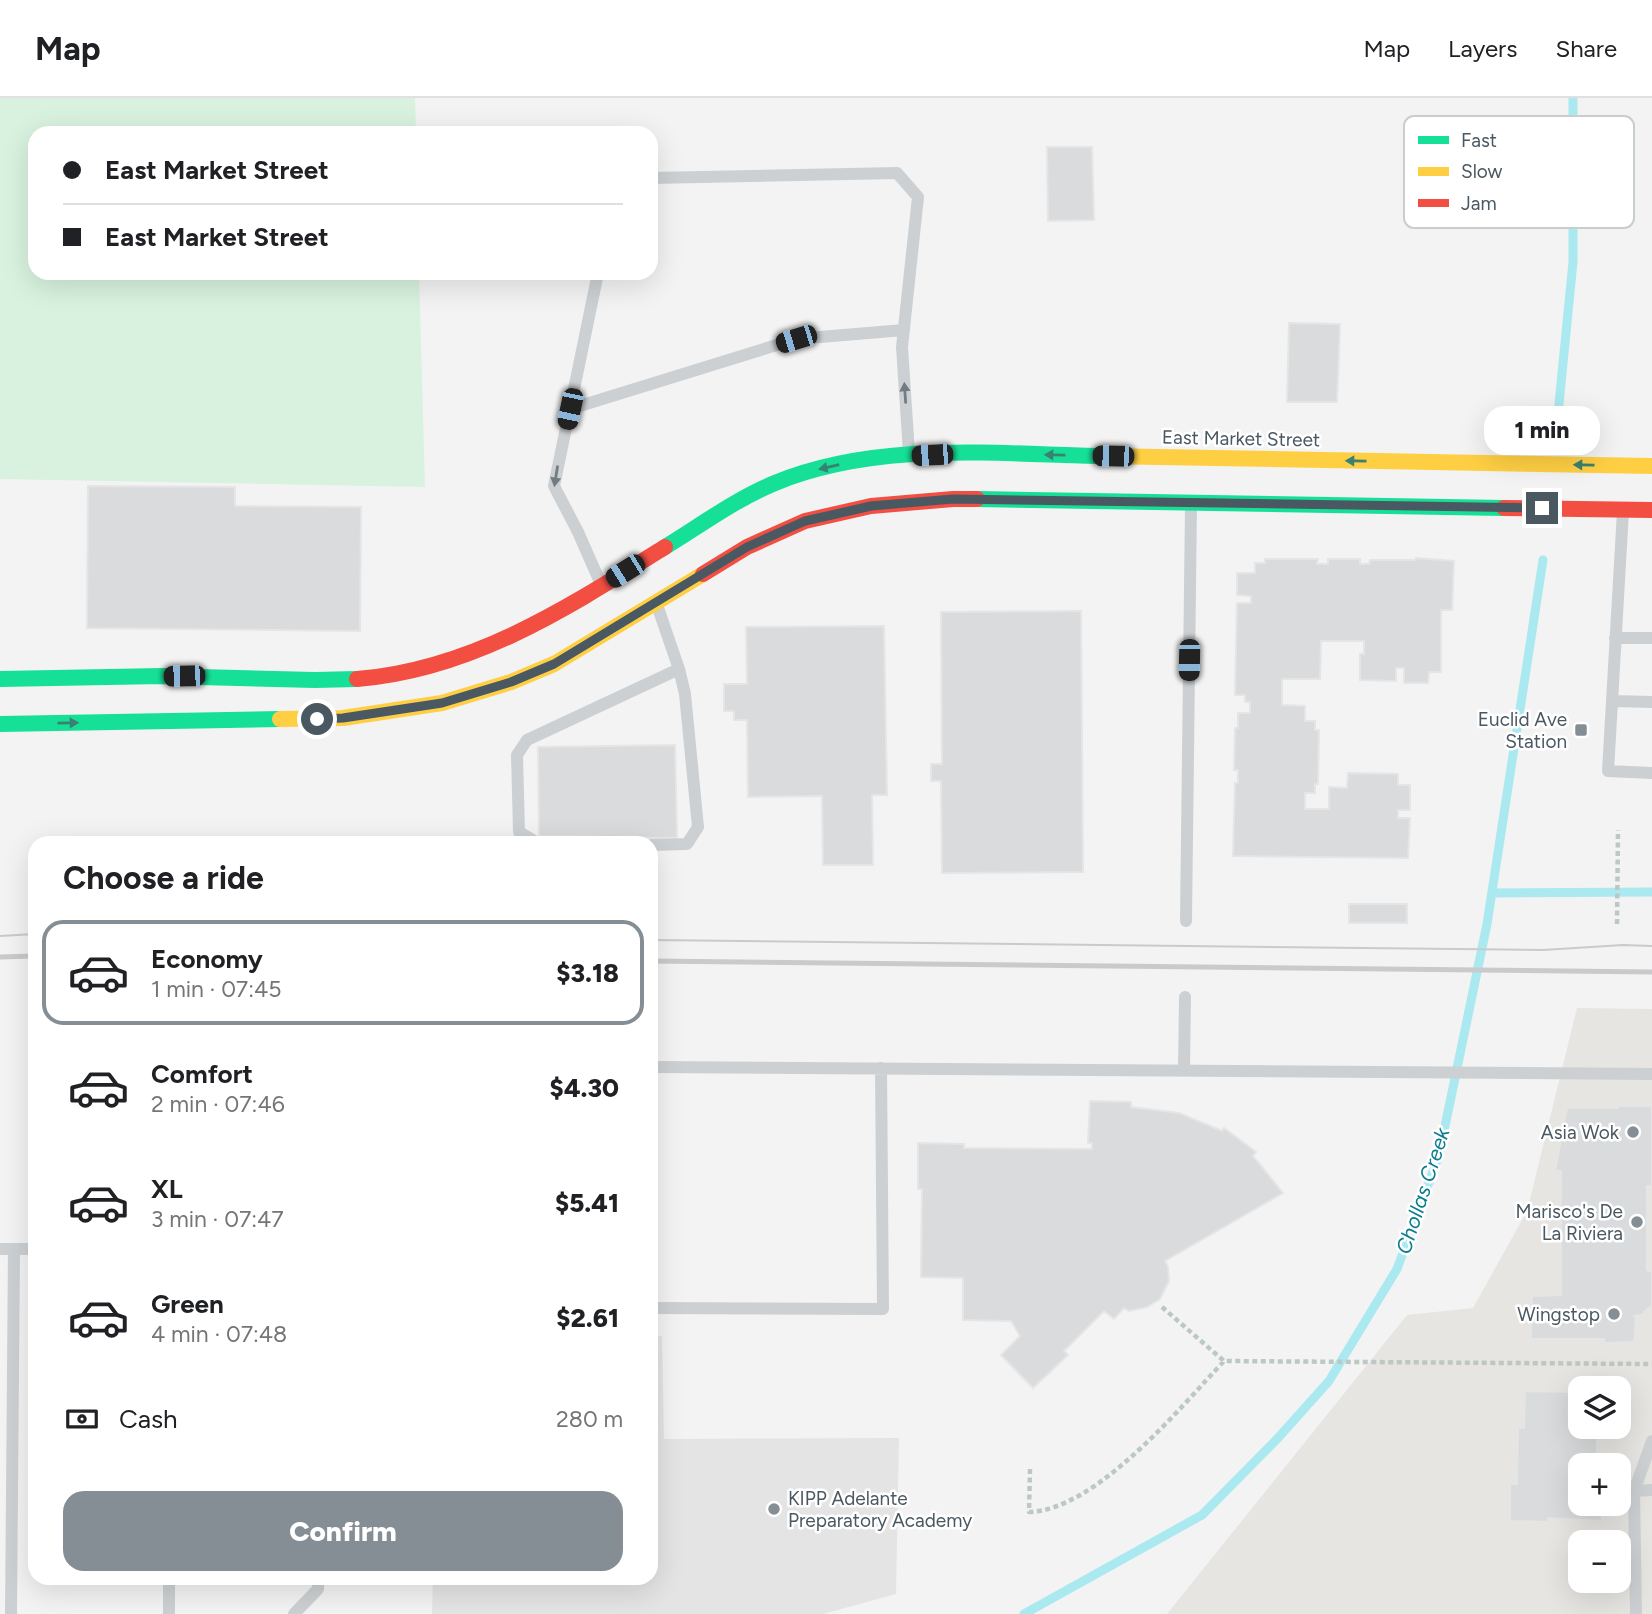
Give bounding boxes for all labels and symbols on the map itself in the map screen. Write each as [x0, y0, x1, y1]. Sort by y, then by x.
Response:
legend [1404, 116, 1634, 228]
text: Fast [1461, 129, 1497, 152]
text: Slow [1461, 160, 1503, 183]
text: Jam [1461, 192, 1497, 215]
car [773, 323, 820, 355]
one-way arrow [900, 382, 911, 404]
car [556, 386, 585, 432]
callout: 1 min [1484, 406, 1600, 456]
street label: East Market Street [1162, 426, 1320, 451]
car [911, 443, 954, 467]
car [1092, 445, 1135, 467]
one-way arrow [1044, 449, 1066, 461]
one-way arrow [1345, 455, 1367, 466]
one-way arrow [1573, 459, 1595, 471]
one-way arrow [818, 462, 840, 473]
one-way arrow [551, 465, 562, 487]
route end [1526, 492, 1558, 524]
car [602, 551, 649, 591]
car [1179, 639, 1200, 681]
car [163, 665, 206, 687]
route start [301, 703, 333, 735]
place label: Euclid Ave Station [1478, 708, 1567, 753]
one-way arrow [57, 717, 79, 729]
marker: Euclid Ave Station [1573, 722, 1589, 738]
place label: Asia Wok [1541, 1121, 1620, 1144]
water label: Chollas Creek [1390, 1124, 1455, 1257]
marker: Asia Wok [1625, 1124, 1641, 1140]
place label: Marisco's De La Riviera [1515, 1200, 1623, 1245]
marker: Marisco's De La Riviera [1629, 1214, 1645, 1230]
place label: Wingstop [1517, 1303, 1600, 1326]
marker: Wingstop [1606, 1306, 1622, 1322]
place label: KIPP Adelante Preparatory Academy [788, 1487, 972, 1532]
marker: KIPP Adelante Preparatory Academy [766, 1501, 782, 1517]

